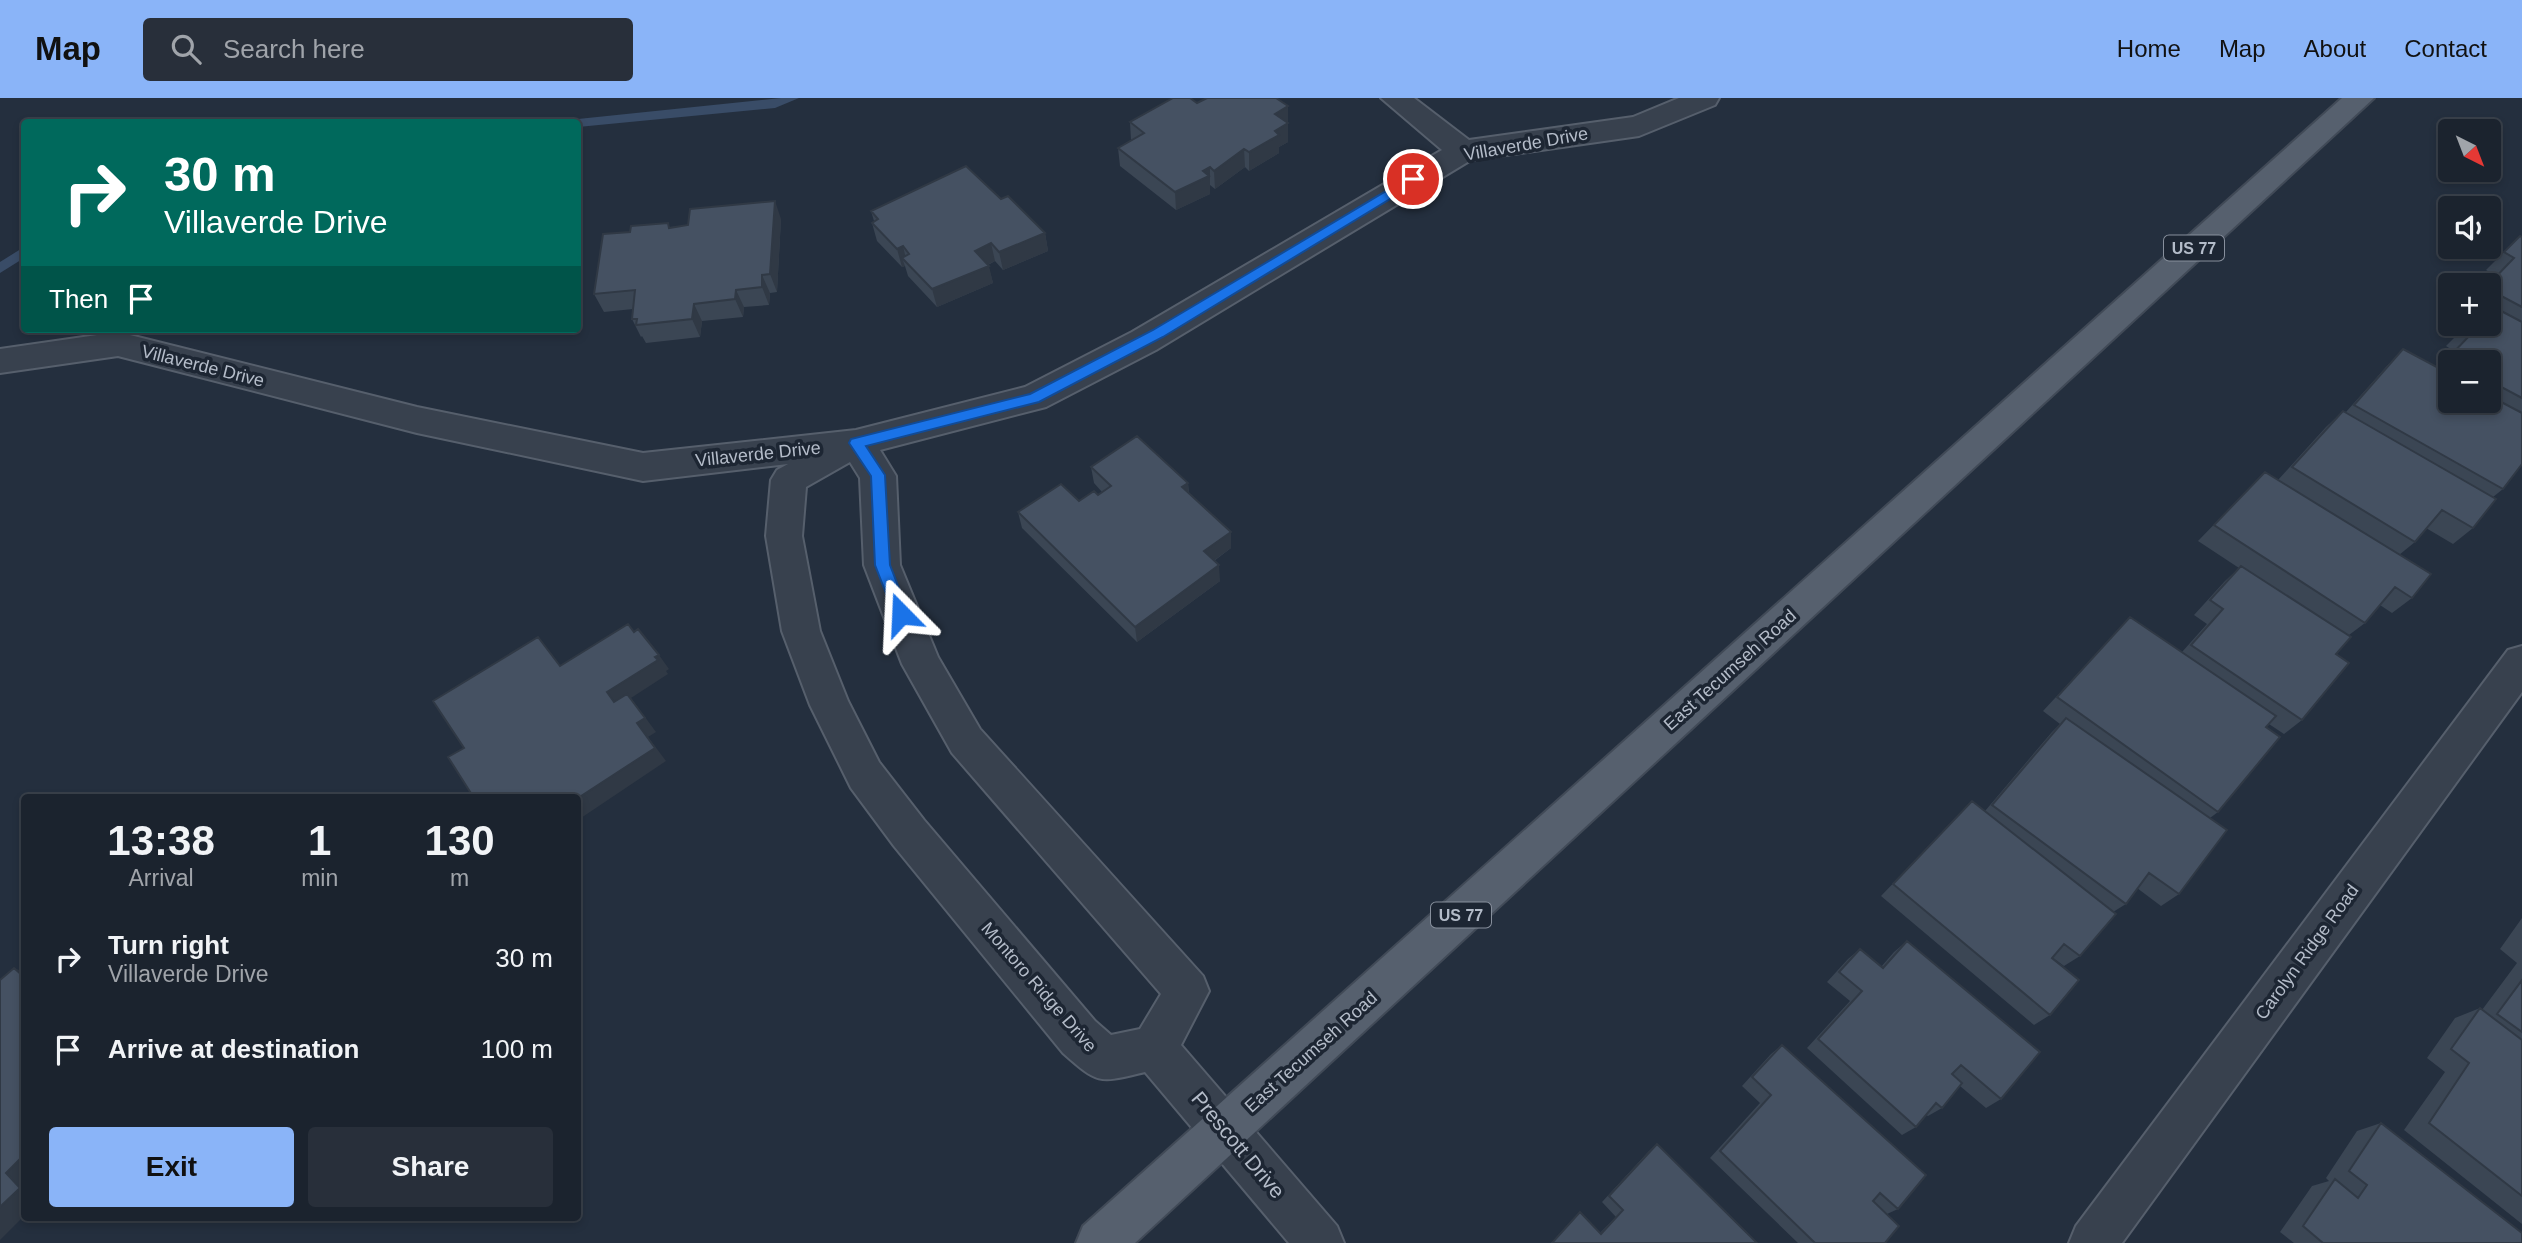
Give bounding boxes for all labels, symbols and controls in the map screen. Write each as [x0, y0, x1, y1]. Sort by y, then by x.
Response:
search box [143, 18, 633, 81]
text: Map [35, 30, 101, 67]
icon: search [167, 30, 205, 68]
text: Search here [223, 34, 365, 64]
text: Home [2117, 35, 2181, 62]
text: Map [2219, 35, 2266, 62]
text: About [2304, 35, 2366, 62]
text: Contact [2404, 35, 2487, 62]
north arrow [2438, 119, 2501, 182]
map controls [2438, 119, 2501, 413]
street label: Villaverde Drive [1462, 123, 1590, 165]
icon: right [49, 147, 140, 238]
text: 30 m [164, 147, 276, 201]
pin [1383, 149, 1443, 209]
icon: arrive [1394, 160, 1432, 198]
button: sound [2438, 196, 2501, 259]
text: Villaverde Drive [164, 204, 388, 240]
road number: US 77 [2164, 236, 2224, 260]
button: + [2438, 273, 2501, 336]
icon: arrive [122, 280, 160, 318]
text: Then [49, 284, 108, 314]
street label: Villaverde Drive [140, 341, 266, 391]
button: − [2438, 350, 2501, 413]
street label: Villaverde Drive [694, 437, 822, 471]
position arrow [864, 577, 938, 651]
street label: East Tecumseh Road [1660, 605, 1800, 735]
text: 13:38 [107, 817, 215, 864]
text: 1 [308, 817, 331, 864]
text: 130 [425, 817, 495, 864]
text: Arrival [128, 865, 194, 891]
text: min [301, 865, 338, 891]
text: m [450, 865, 469, 891]
street label: Carolyn Ridge Road [2251, 881, 2363, 1023]
road number: US 77 [1431, 902, 1491, 928]
street label: Montoro Ridge Drive [977, 918, 1101, 1056]
text: Turn right [108, 930, 229, 960]
icon: right [49, 940, 87, 978]
text: 30 m [495, 943, 553, 973]
text: Villaverde Drive [108, 961, 269, 987]
street label: East Tecumseh Road [1241, 987, 1381, 1117]
icon: arrive [49, 1031, 87, 1069]
text: Arrive at destination [108, 1034, 359, 1064]
text: 100 m [481, 1034, 553, 1064]
street label: Prescott Drive [1187, 1087, 1290, 1203]
button: Exit [49, 1127, 294, 1207]
button: Share [308, 1127, 553, 1207]

